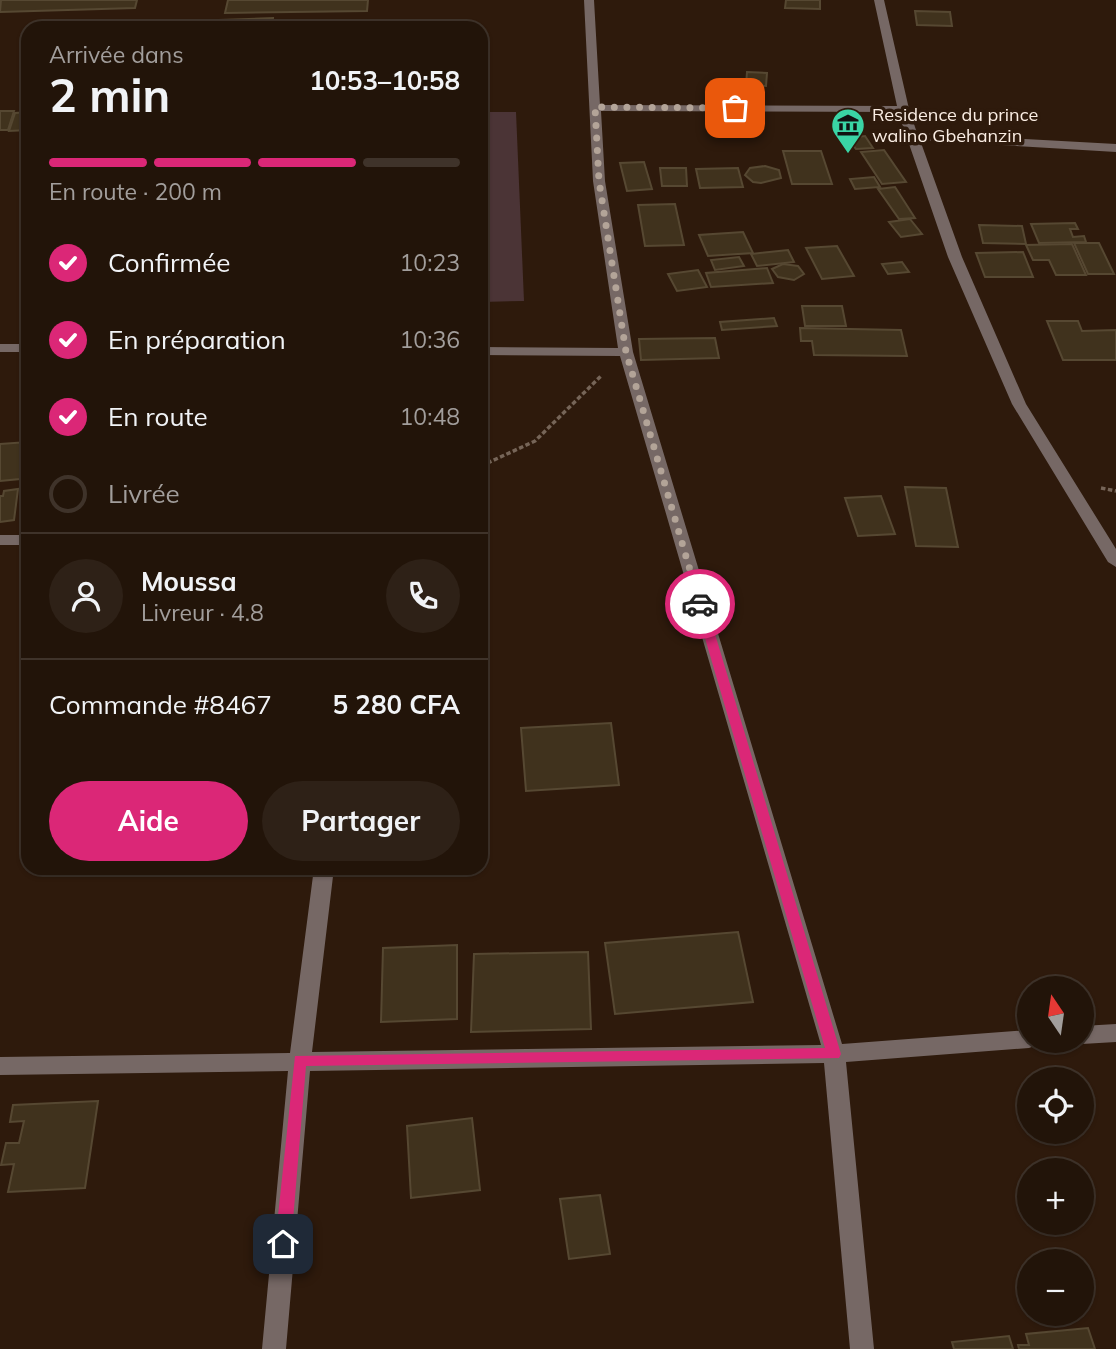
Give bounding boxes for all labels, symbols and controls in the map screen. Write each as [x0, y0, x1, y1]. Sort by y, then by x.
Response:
text: Arrivée dans [49, 40, 184, 69]
text: 10:53–10:58 [309, 64, 460, 97]
text: 2 min [49, 66, 170, 124]
pin [705, 78, 765, 138]
icon: bag [716, 89, 754, 127]
place label: Residence du prince walino Gbehanzin [872, 103, 1038, 147]
museum icon: Residence du prince walino Gbehanzin [829, 106, 867, 155]
text: En route · 200 m [49, 177, 222, 206]
icon: check [49, 244, 87, 282]
text: Confirmée [108, 246, 230, 279]
text: 10:23 [400, 248, 460, 277]
icon: check [49, 321, 87, 359]
text: En préparation [108, 323, 286, 356]
text: 10:36 [400, 325, 460, 354]
icon: check [49, 398, 87, 436]
text: En route [108, 400, 208, 433]
text: 10:48 [400, 402, 460, 431]
text: Livrée [108, 477, 180, 510]
button: person [49, 559, 123, 633]
button: phone [386, 559, 460, 633]
text: Moussa [141, 565, 237, 598]
courier [665, 569, 735, 639]
icon: car [681, 585, 719, 623]
text: Livreur · 4.8 [141, 598, 264, 627]
text: Commande #8467 [49, 688, 272, 721]
text: 5 280 CFA [333, 688, 460, 721]
button: Aide [49, 781, 248, 861]
button: Partager [262, 781, 460, 861]
north arrow [1017, 976, 1094, 1054]
map controls [1017, 976, 1094, 1326]
button: locate [1017, 1067, 1094, 1144]
button: + [1017, 1158, 1094, 1235]
pin [253, 1214, 313, 1274]
icon: home [264, 1225, 302, 1263]
button: − [1017, 1249, 1094, 1326]

